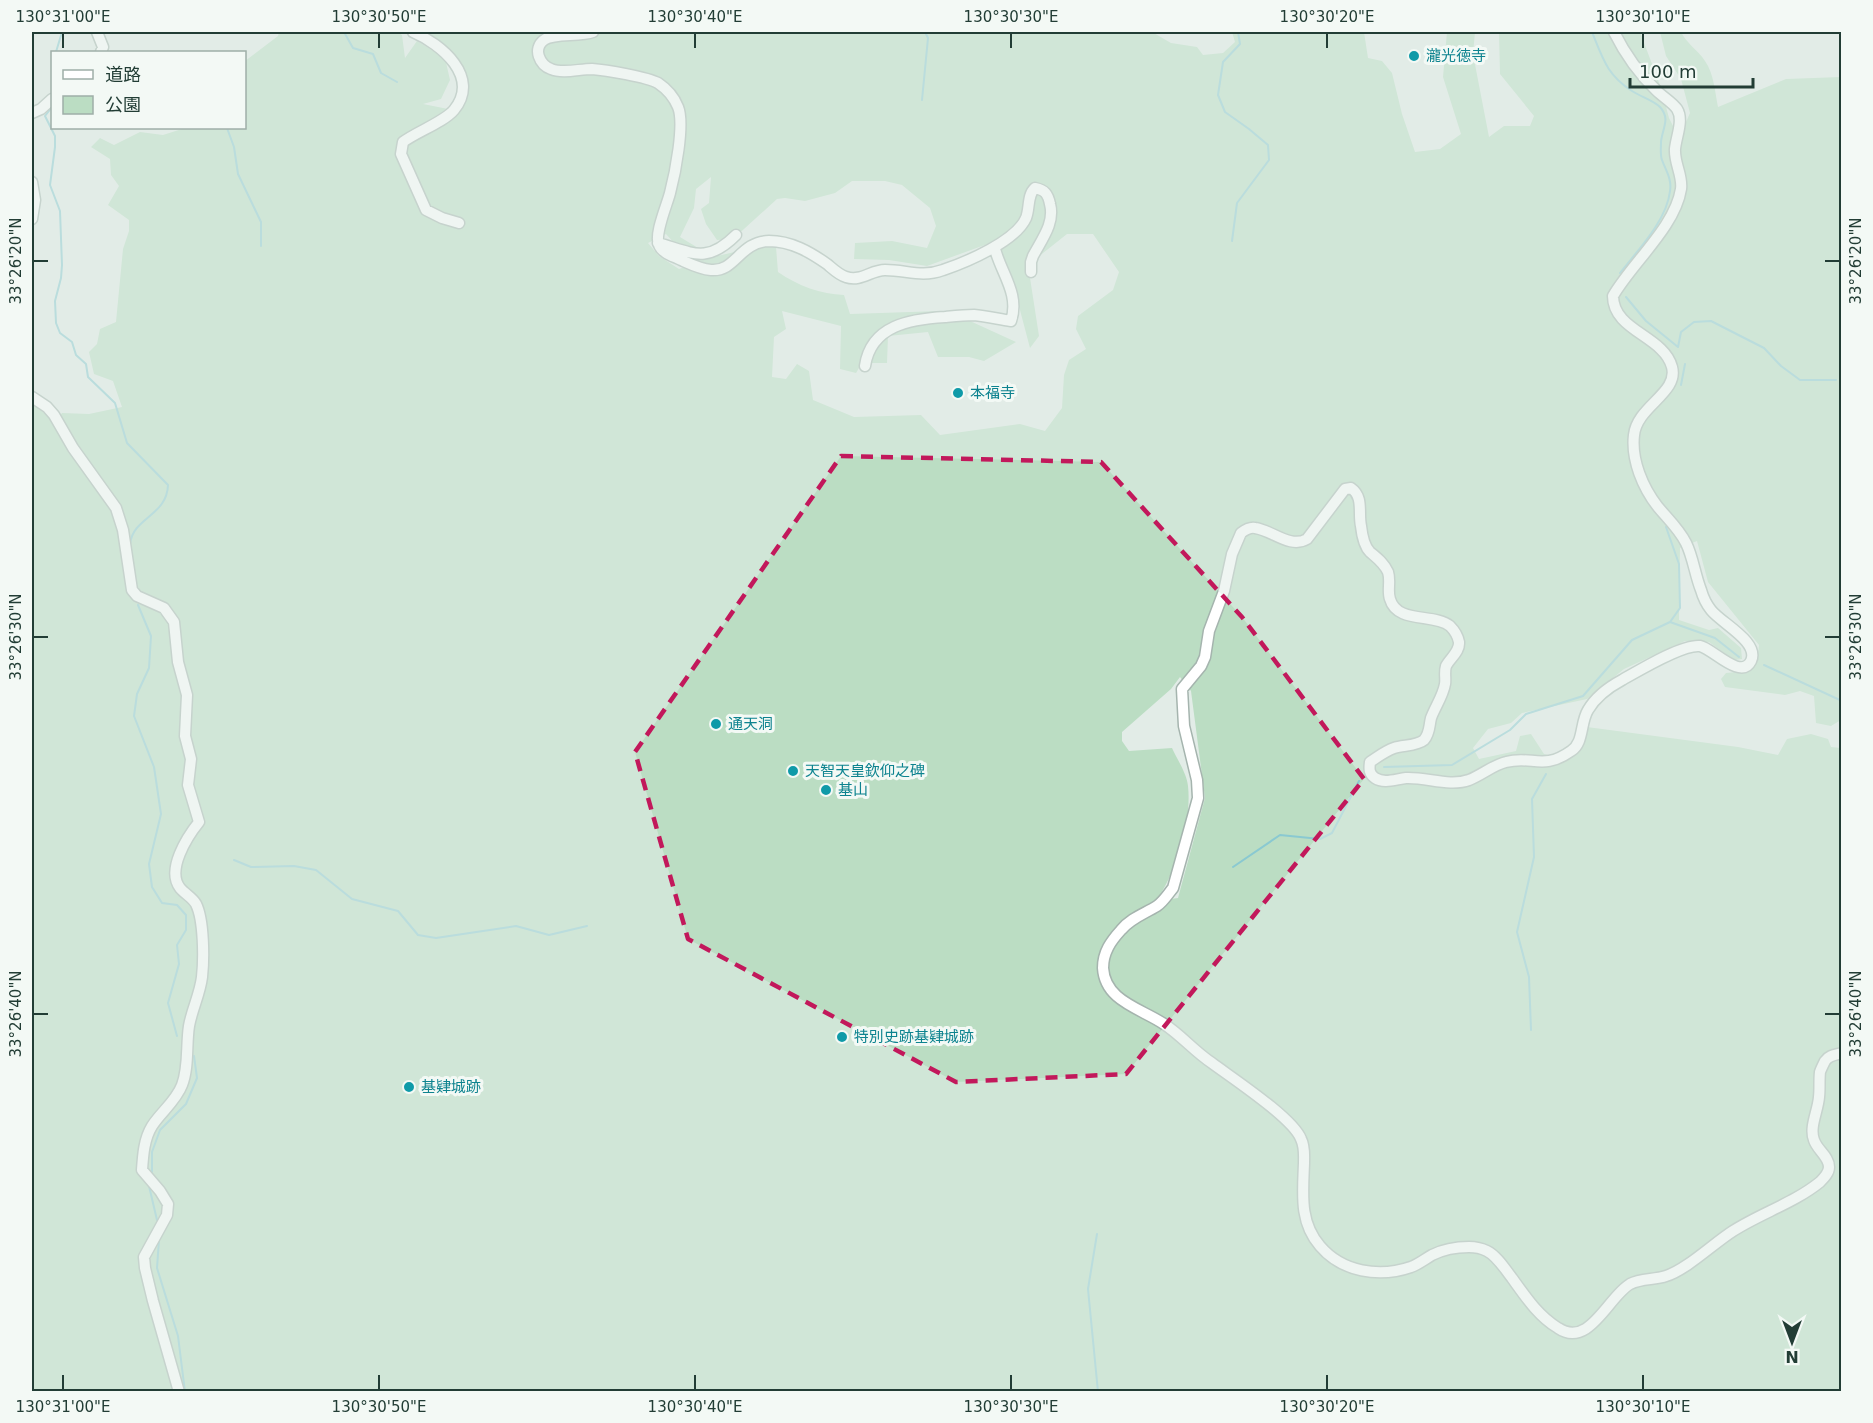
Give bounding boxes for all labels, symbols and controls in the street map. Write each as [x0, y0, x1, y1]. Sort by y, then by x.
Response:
text: 130°31'00"E [16, 8, 110, 26]
text: 130°30'50"E [332, 8, 426, 26]
text: 130°30'40"E [648, 8, 742, 26]
text: 130°30'30"E [964, 8, 1058, 26]
text: 130°30'20"E [1280, 8, 1374, 26]
text: 130°30'10"E [1596, 8, 1690, 26]
place label: 瀧光徳寺 [1426, 47, 1486, 65]
marker: 瀧光徳寺 [1407, 49, 1421, 63]
legend [51, 51, 246, 129]
scale bar [1630, 51, 1753, 89]
text: 100 m [1639, 61, 1697, 82]
text: 道路 [105, 64, 141, 85]
text: 公園 [105, 94, 141, 115]
text: 33°26'20"N [7, 217, 25, 305]
text: 33°26'20"N [1847, 217, 1865, 305]
place label: 本福寺 [970, 384, 1015, 402]
marker: 本福寺 [951, 386, 965, 400]
text: 33°26'30"N [7, 593, 25, 681]
text: 33°26'30"N [1847, 593, 1865, 681]
place label: 通天洞 [728, 715, 773, 733]
marker: 通天洞 [709, 717, 723, 731]
place label: 天智天皇欽仰之碑 [805, 762, 925, 780]
marker: 天智天皇欽仰之碑 [786, 764, 800, 778]
place label: 基山 [838, 781, 868, 799]
marker: 基山 [819, 783, 833, 797]
text: 33°26'40"N [7, 970, 25, 1058]
text: 33°26'40"N [1847, 970, 1865, 1058]
place label: 特別史跡基肄城跡 [854, 1028, 974, 1046]
marker: 特別史跡基肄城跡 [835, 1030, 849, 1044]
place label: 基肄城跡 [421, 1078, 481, 1096]
marker: 基肄城跡 [402, 1080, 416, 1094]
north arrow [1762, 1312, 1822, 1372]
text: N [1785, 1347, 1799, 1366]
text: 130°31'00"E [16, 1398, 110, 1416]
text: 130°30'50"E [332, 1398, 426, 1416]
text: 130°30'40"E [648, 1398, 742, 1416]
text: 130°30'30"E [964, 1398, 1058, 1416]
text: 130°30'20"E [1280, 1398, 1374, 1416]
text: 130°30'10"E [1596, 1398, 1690, 1416]

